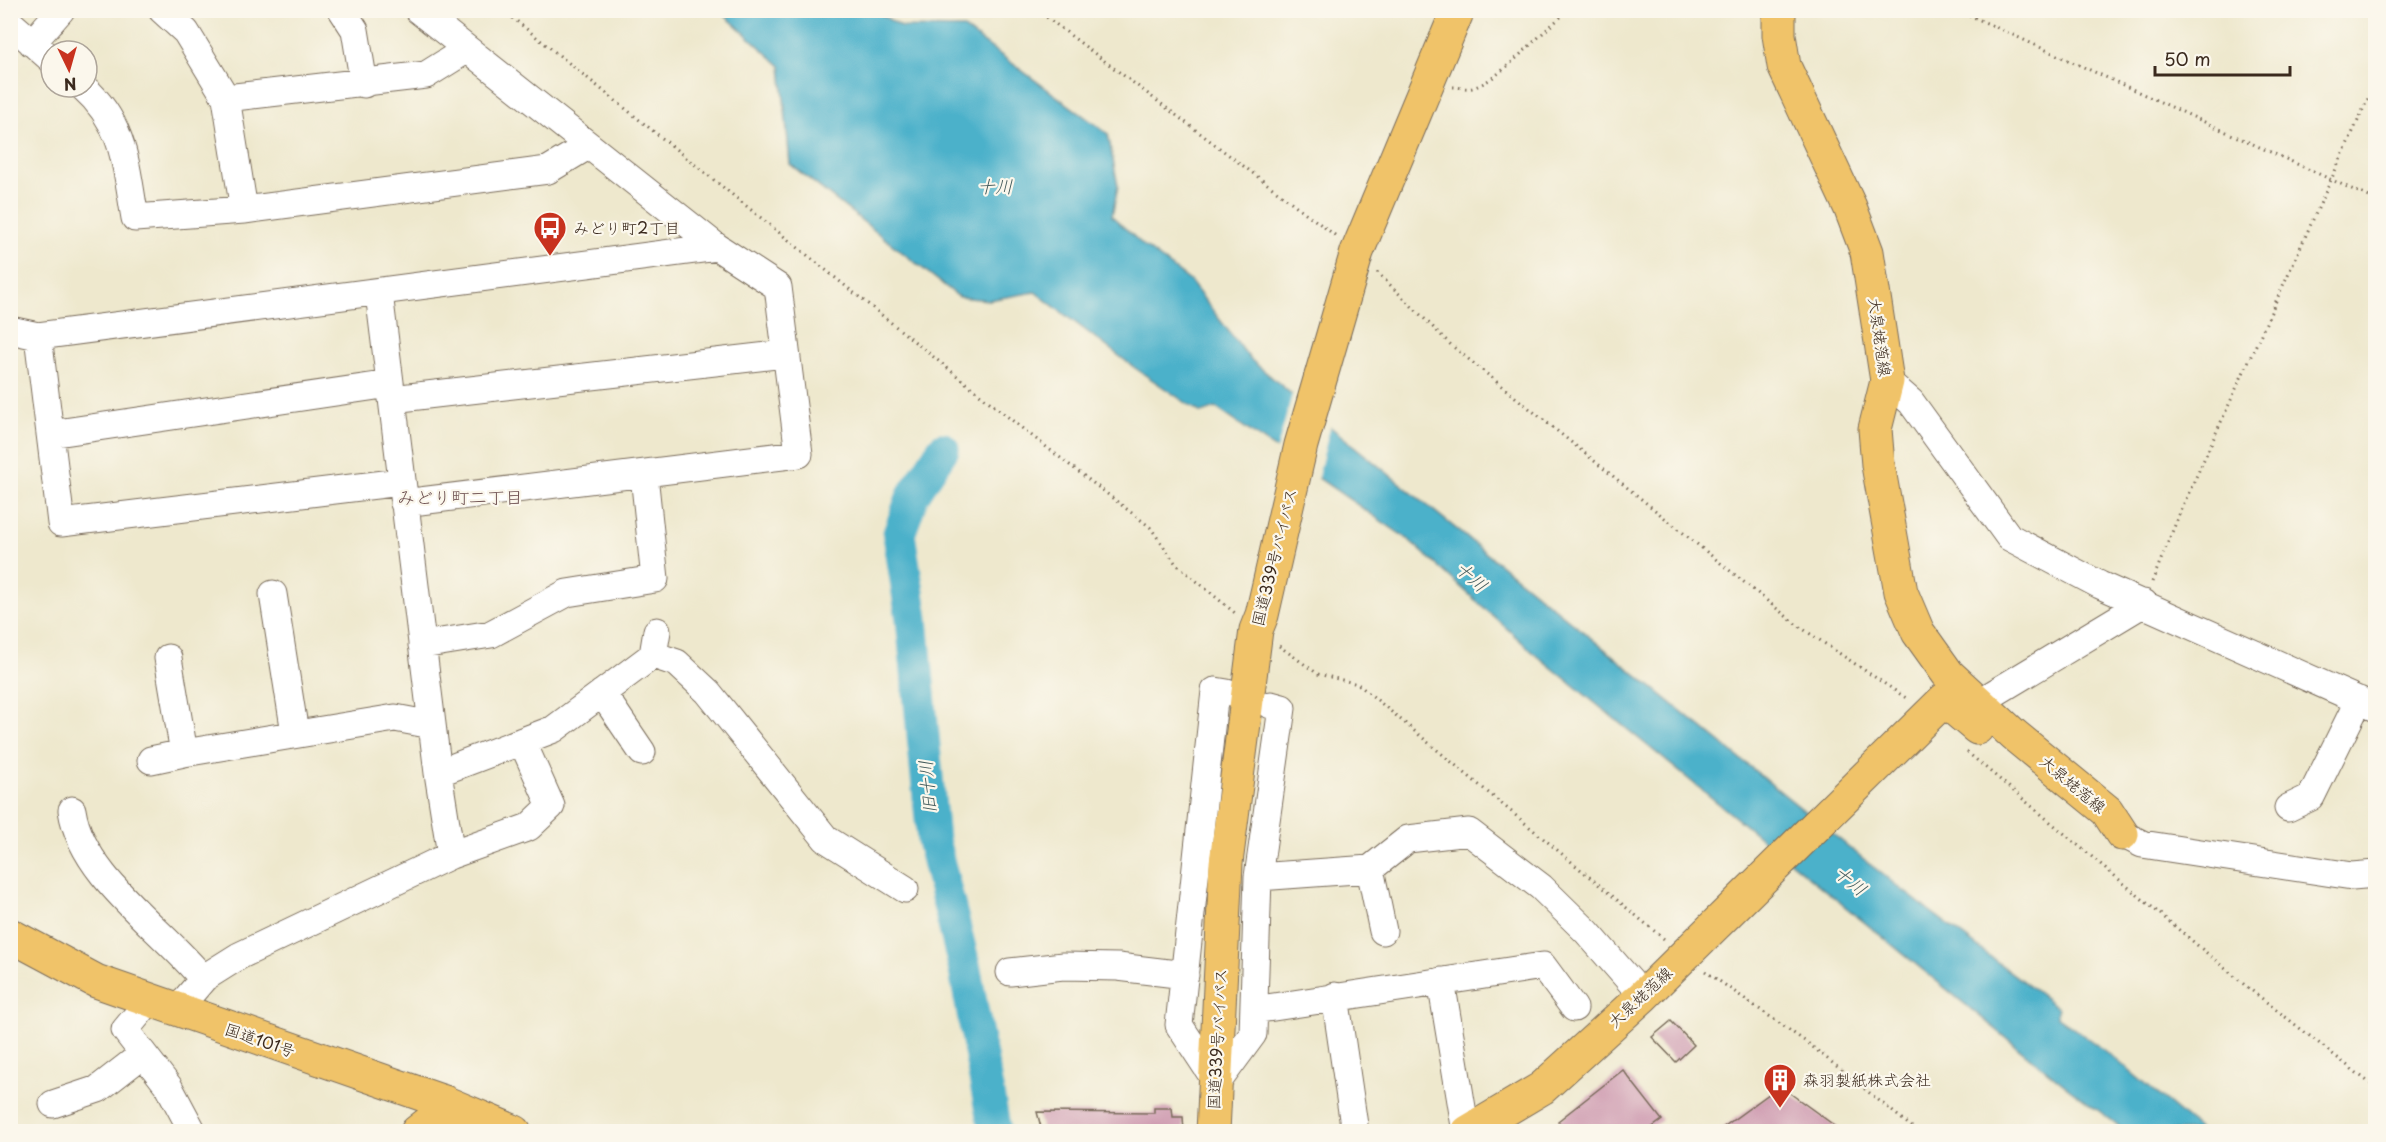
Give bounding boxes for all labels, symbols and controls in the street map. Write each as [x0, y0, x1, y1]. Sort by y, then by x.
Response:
north arrow [39, 39, 99, 99]
scale bar [2155, 39, 2290, 77]
text: 50 m [2164, 45, 2211, 72]
text: N [63, 72, 78, 97]
water label: 十川 [977, 172, 1013, 199]
bus stop icon: みどり町2丁目 [532, 210, 568, 257]
place label: みどり町2丁目 [573, 215, 680, 239]
street label: 大泉姥萢線 [1864, 296, 1898, 378]
district label: みどり町二丁目 [397, 483, 523, 510]
street label: 国道339号バイパス [1244, 485, 1302, 628]
water label: 十川 [1450, 554, 1494, 598]
street label: 大泉姥萢線 [2035, 748, 2112, 818]
water label: 旧十川 [911, 759, 942, 815]
water label: 十川 [1828, 858, 1873, 902]
street label: 大泉姥萢線 [1602, 960, 1677, 1032]
street label: 国道339号バイパス [1200, 968, 1232, 1110]
street label: 国道101号 [222, 1016, 299, 1062]
building icon: 森羽製紙株式会社 [1762, 1062, 1798, 1109]
place label: 森羽製紙株式会社 [1803, 1067, 1931, 1091]

